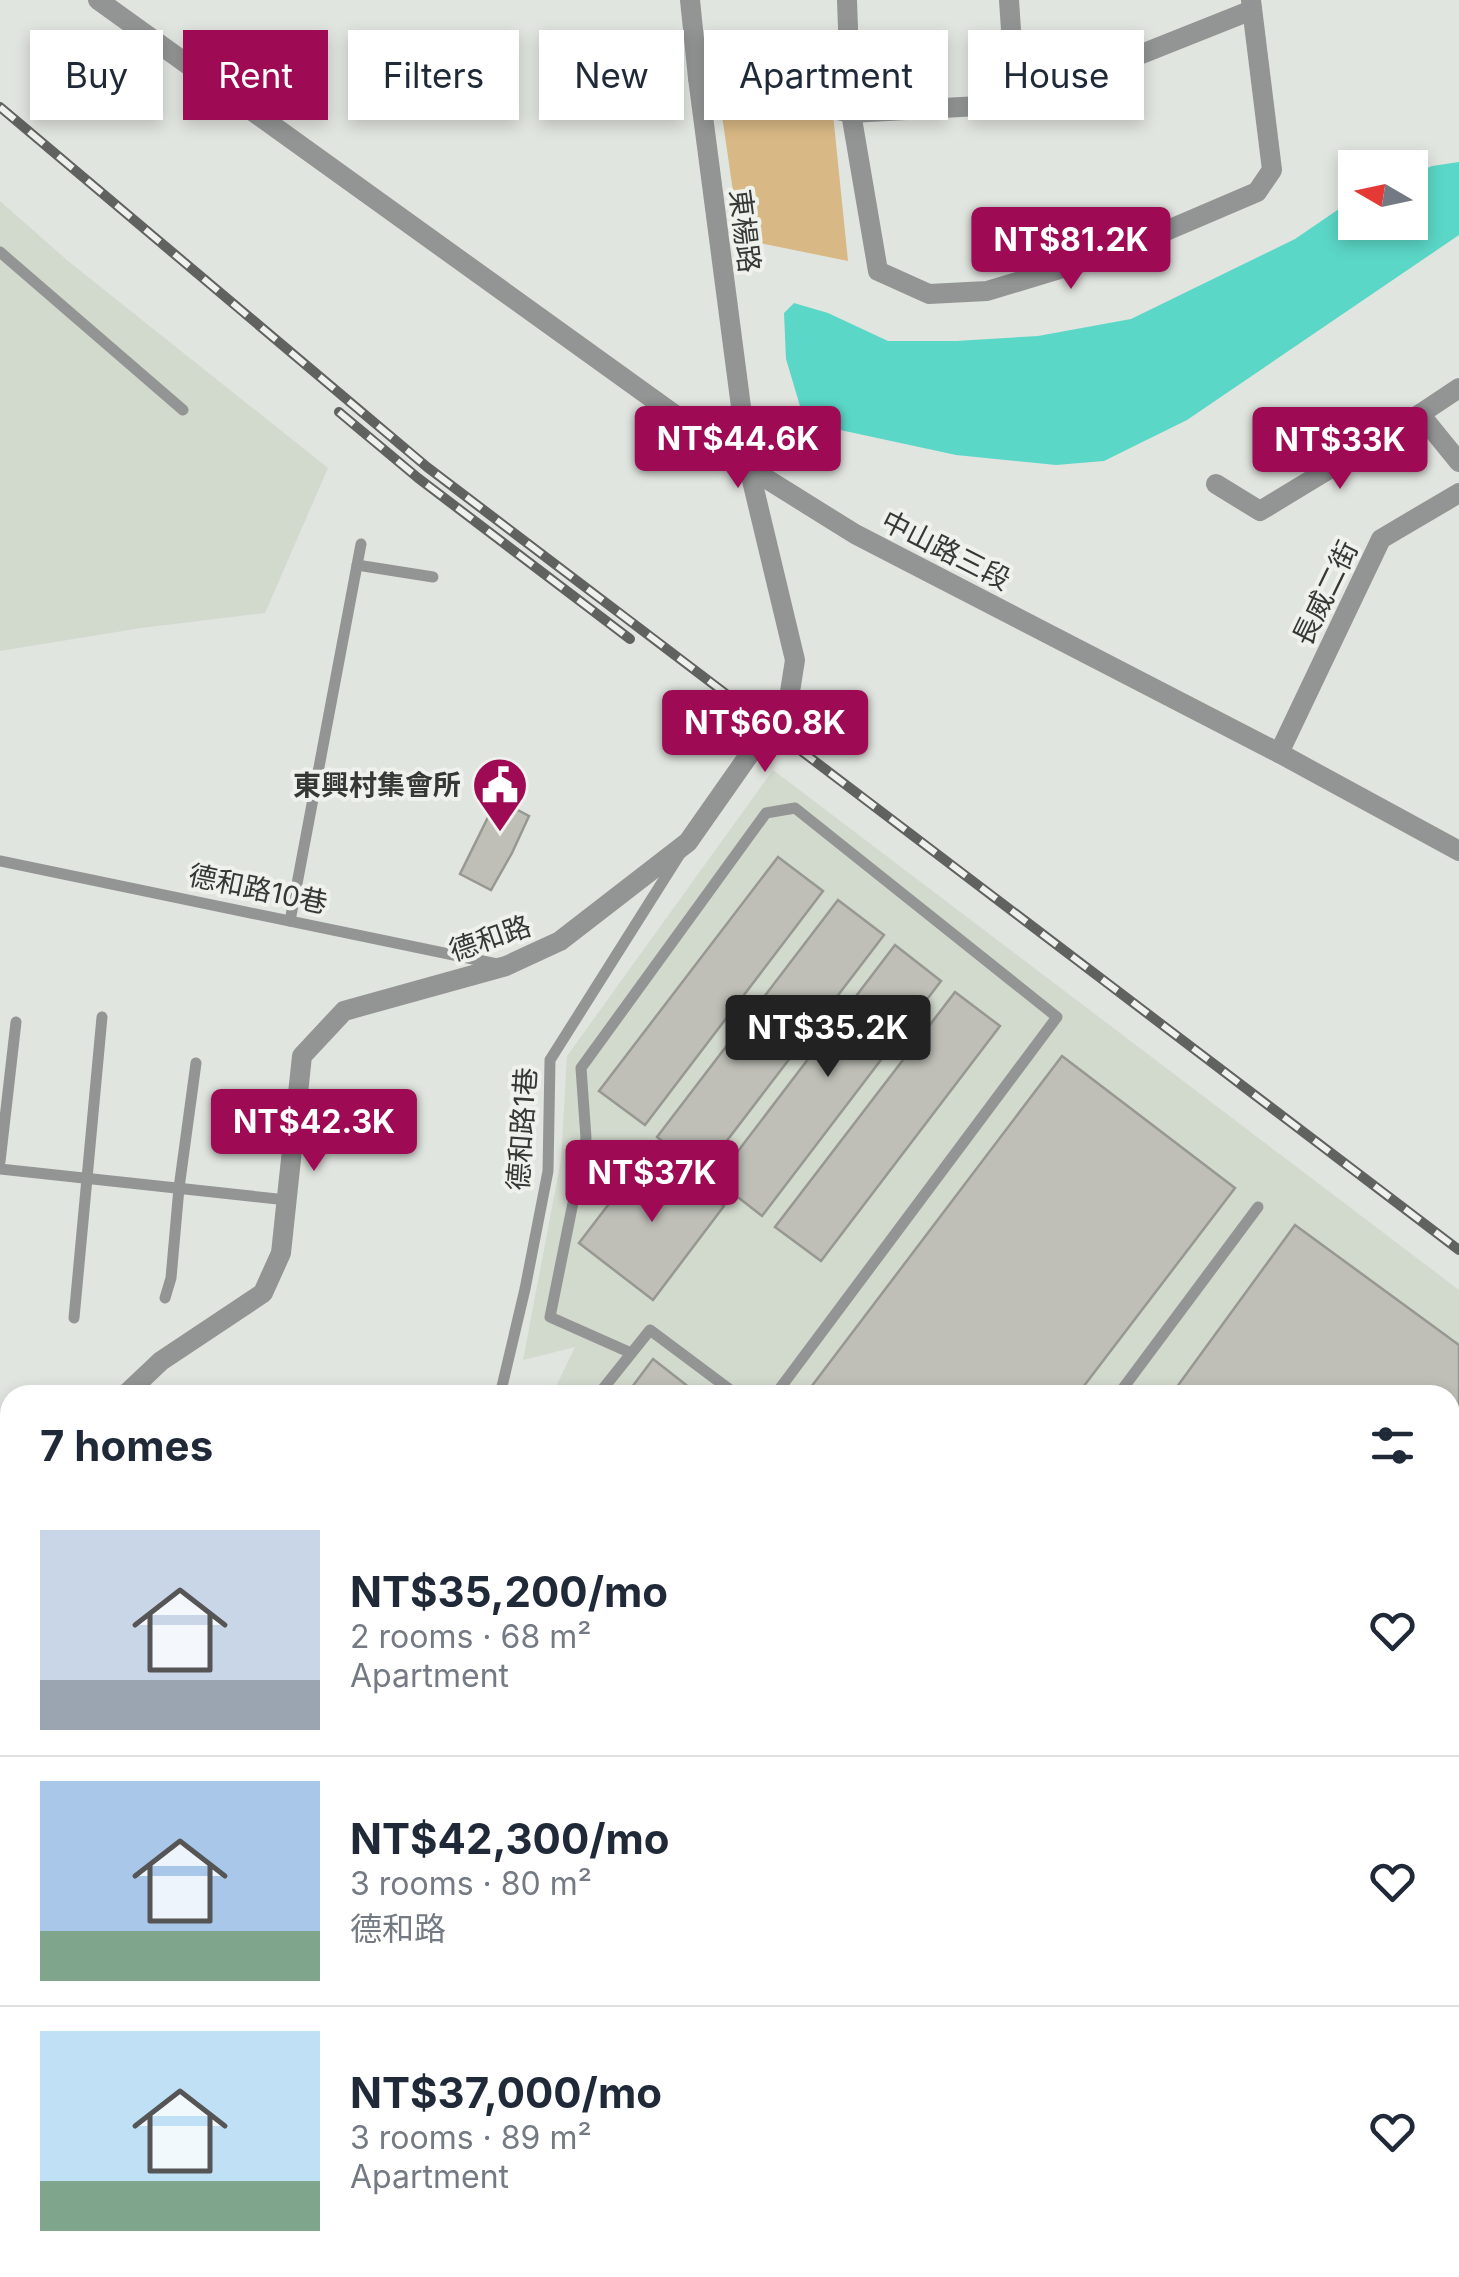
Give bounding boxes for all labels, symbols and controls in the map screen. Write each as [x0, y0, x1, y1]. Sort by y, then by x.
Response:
chip: Buy [30, 30, 163, 120]
chip: Rent [183, 30, 328, 120]
chip: Filters [348, 30, 519, 120]
chip: New [539, 30, 684, 120]
chip: Apartment [704, 30, 948, 120]
chip: House [968, 30, 1144, 120]
north arrow [1338, 150, 1428, 240]
map controls [1338, 150, 1428, 240]
street label: 東楊路 [723, 187, 767, 275]
pin: NT$81.2K [968, 207, 1174, 292]
text: NT$81.2K [993, 220, 1149, 259]
pin: NT$44.6K [635, 406, 841, 491]
pin: NT$33K [1259, 407, 1421, 492]
text: NT$44.6K [657, 419, 819, 458]
text: NT$33K [1274, 420, 1406, 459]
street label: 中山路三段 [876, 503, 1016, 597]
street label: 長威二街 [1285, 535, 1365, 651]
pin: NT$60.8K [662, 690, 868, 775]
text: NT$60.8K [684, 703, 846, 742]
public building icon: 東興村集會所 [470, 755, 530, 834]
place label: 東興村集會所 [293, 768, 461, 802]
street label: 德和路10巷 [185, 858, 331, 920]
street label: 德和路 [445, 908, 535, 968]
pin: NT$35.2K [725, 995, 931, 1080]
text: NT$35.2K [748, 1008, 908, 1047]
street label: 德和路1巷 [501, 1066, 543, 1192]
pin: NT$42.3K [211, 1089, 417, 1174]
text: NT$42.3K [233, 1102, 395, 1141]
pin: NT$37K [571, 1140, 733, 1225]
text: NT$37K [588, 1153, 716, 1192]
icon: filters [1365, 1418, 1420, 1473]
text: 7 homes [40, 1420, 213, 1471]
text: NT$35,200/mo [350, 1566, 668, 1617]
icon: home [120, 1570, 240, 1690]
icon: heart [1365, 1603, 1420, 1658]
text: 2 rooms · 68 m² [350, 1617, 591, 1656]
text: Apartment [350, 1656, 509, 1695]
text: NT$42,300/mo [350, 1813, 670, 1864]
icon: home [120, 1821, 240, 1941]
icon: heart [1365, 1854, 1420, 1909]
text: 3 rooms · 80 m² [350, 1864, 592, 1903]
text: 德和路 [350, 1909, 446, 1948]
text: NT$37,000/mo [350, 2067, 662, 2118]
icon: home [120, 2071, 240, 2191]
icon: heart [1365, 2104, 1420, 2159]
text: 3 rooms · 89 m² [350, 2118, 592, 2157]
text: Apartment [350, 2157, 509, 2196]

